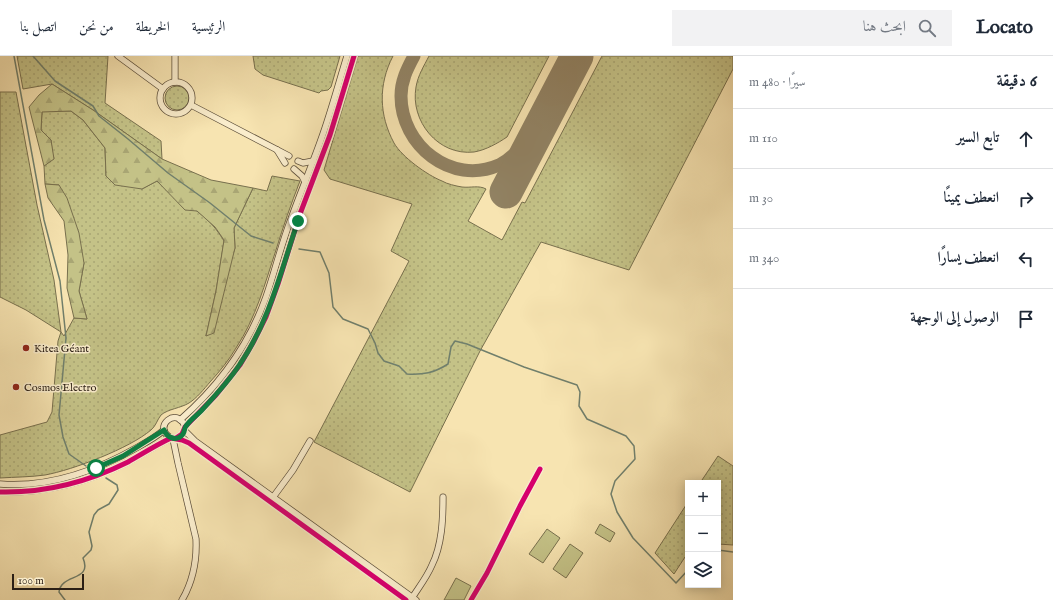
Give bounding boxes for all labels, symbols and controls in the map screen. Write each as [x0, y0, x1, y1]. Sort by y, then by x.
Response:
search box [672, 10, 952, 46]
text: Locato [976, 16, 1033, 40]
text: ابحث هنا [863, 17, 906, 36]
icon: search [916, 17, 938, 39]
text: اتصل بنا [20, 18, 57, 36]
text: من نحن [79, 18, 114, 36]
text: الخريطة [136, 18, 170, 36]
text: الرئيسية [192, 18, 225, 36]
text: 6 دقيقة [996, 71, 1037, 92]
text: سيرًا · 480 m [749, 74, 806, 91]
text: تابع السير [957, 128, 999, 147]
icon: ahead [1015, 128, 1037, 150]
text: 110 m [749, 130, 778, 147]
text: انعطف يمينًا [943, 188, 999, 207]
icon: right [1015, 188, 1037, 210]
text: 30 m [749, 190, 773, 207]
route end [289, 212, 307, 230]
text: انعطف يسارًا [937, 248, 999, 267]
icon: left [1015, 248, 1037, 270]
text: 340 m [749, 250, 780, 267]
text: الوصول إلى الوجهة [910, 308, 999, 327]
icon: arrive [1015, 308, 1037, 330]
place label: Kitea Géant [34, 342, 89, 356]
marker: Kitea Géant [21, 343, 31, 353]
place label: Cosmos Electro [24, 381, 96, 395]
marker: Cosmos Electro [11, 382, 21, 392]
route start [87, 459, 105, 477]
map controls [685, 480, 721, 588]
button: + [685, 480, 721, 516]
button: − [685, 516, 721, 552]
button: layers [685, 552, 721, 588]
scale bar [12, 572, 84, 591]
text: 100 m [18, 574, 44, 588]

